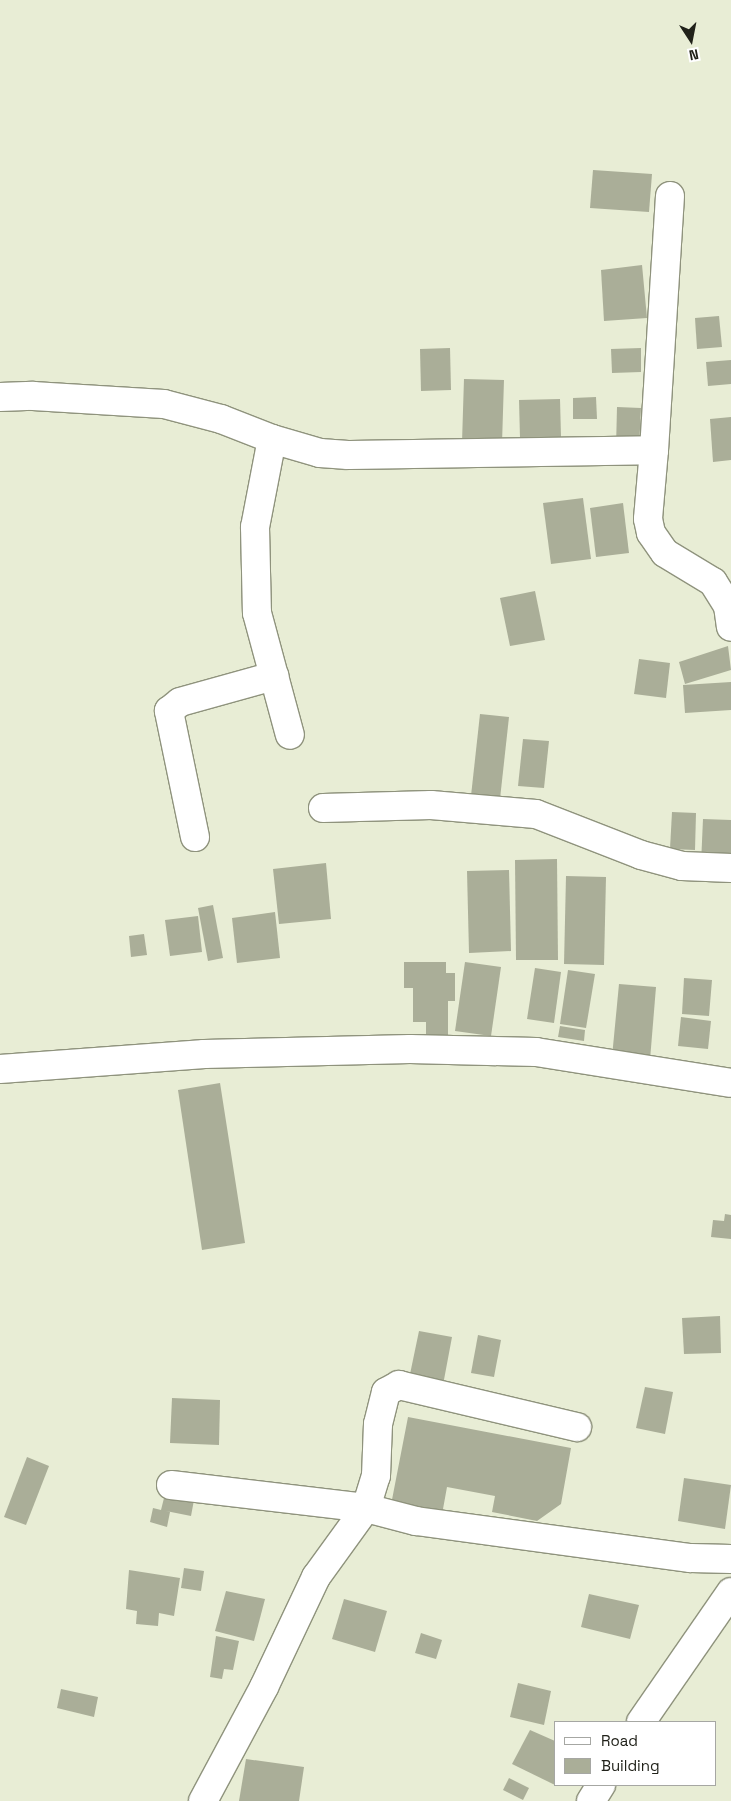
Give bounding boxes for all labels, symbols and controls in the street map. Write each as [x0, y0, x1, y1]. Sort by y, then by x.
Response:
north arrow [666, 15, 716, 65]
text: N [688, 45, 700, 64]
legend [554, 1721, 716, 1786]
text: Road [601, 1731, 638, 1750]
text: Building [601, 1756, 660, 1775]

